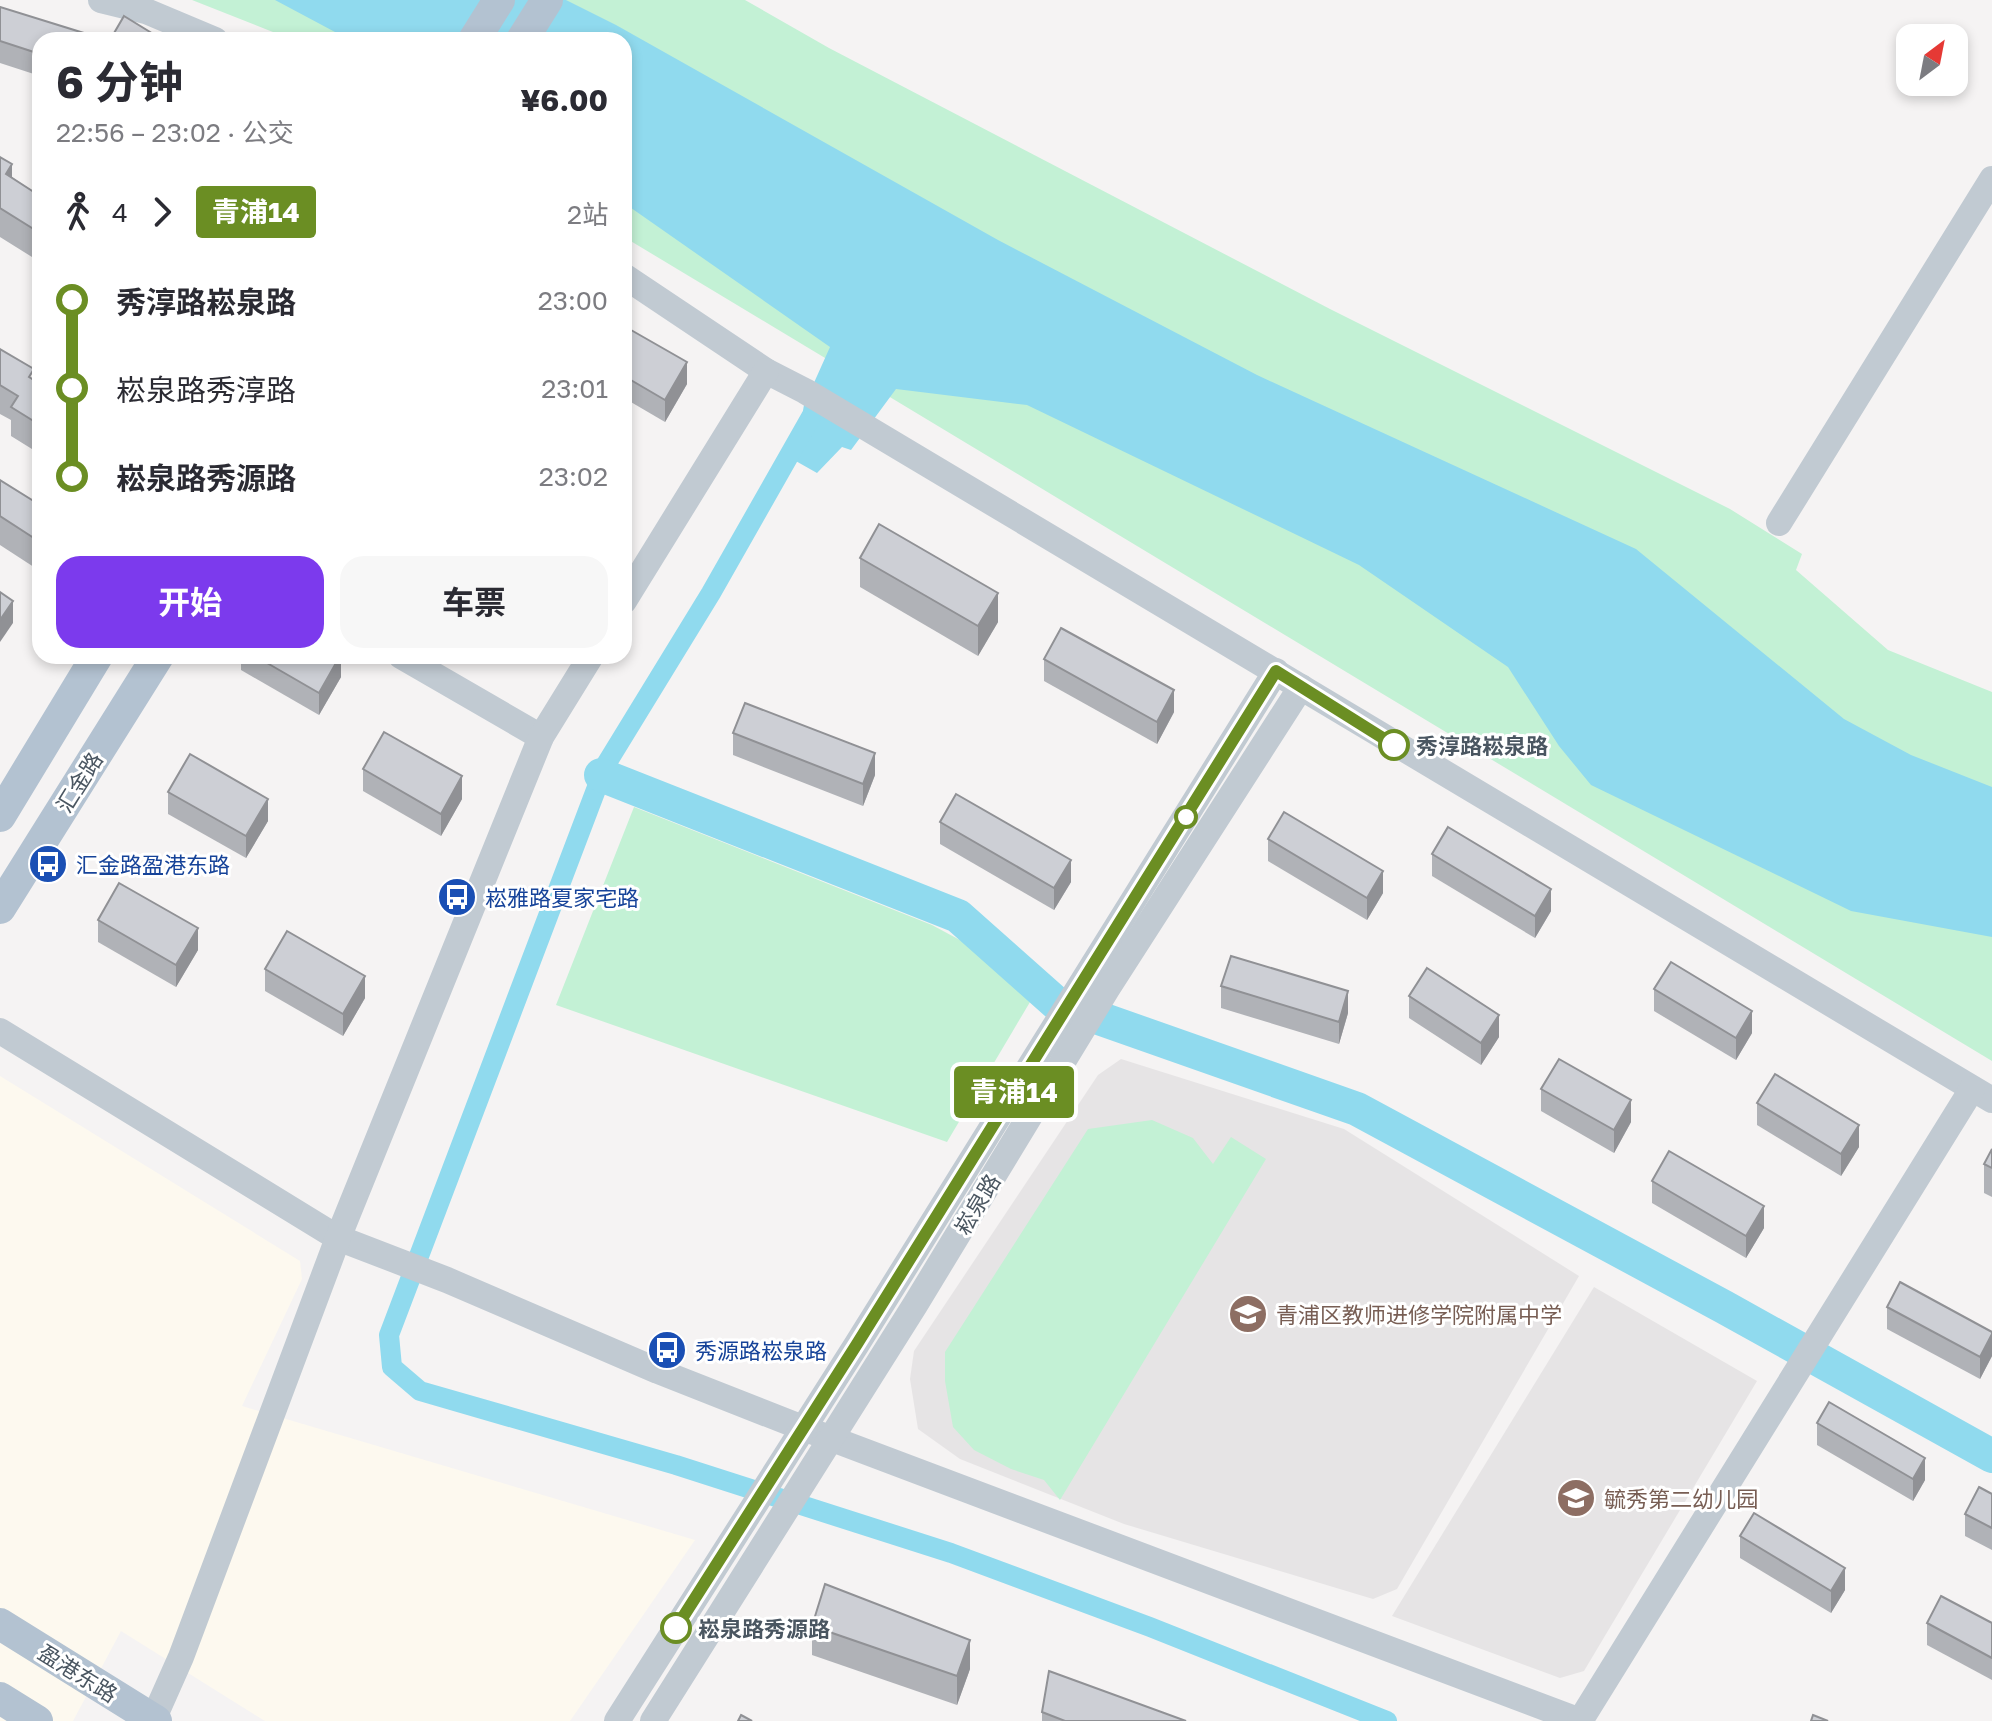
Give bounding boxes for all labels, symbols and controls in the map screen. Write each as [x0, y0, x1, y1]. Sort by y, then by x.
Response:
north arrow [1896, 24, 1968, 96]
map controls [1896, 24, 1968, 96]
text: 6 分钟 [56, 55, 183, 108]
text: ¥6.00 [521, 82, 608, 118]
text: 22:56 – 23:02 · 公交 [56, 117, 294, 148]
icon: walk [56, 190, 100, 234]
icon: forward [140, 190, 184, 234]
text: 青浦14 [212, 195, 300, 228]
text: 4 [112, 197, 128, 228]
text: 2站 [567, 199, 608, 230]
text: 秀淳路崧泉路 [116, 284, 296, 320]
text: 23:00 [538, 285, 608, 316]
text: 崧泉路秀淳路 [116, 372, 296, 408]
text: 23:01 [541, 373, 608, 404]
text: 崧泉路秀源路 [116, 460, 296, 496]
text: 23:02 [539, 461, 608, 492]
button: 开始 [56, 556, 324, 648]
button: 车票 [340, 556, 608, 648]
marker: 秀淳路崧泉路 [1379, 730, 1409, 760]
place label: 秀淳路崧泉路 [1416, 732, 1548, 759]
street label: 汇金路 [50, 747, 108, 817]
unlabelled marker [1175, 806, 1197, 828]
bus stop icon: 汇金路盈港东路 [27, 843, 69, 885]
place label: 汇金路盈港东路 [76, 851, 230, 878]
bus stop icon: 崧雅路夏家宅路 [436, 876, 478, 918]
place label: 崧雅路夏家宅路 [485, 884, 639, 911]
line badge: 青浦14 [958, 1066, 1070, 1118]
text: 青浦14 [970, 1075, 1058, 1108]
street label: 崧泉路 [948, 1169, 1006, 1239]
school or university icon: 青浦区教师进修学院附属中学 [1227, 1293, 1269, 1335]
place label: 青浦区教师进修学院附属中学 [1276, 1301, 1562, 1328]
bus stop icon: 秀源路崧泉路 [646, 1329, 688, 1371]
place label: 秀源路崧泉路 [695, 1337, 827, 1364]
school or university icon: 毓秀第二幼儿园 [1555, 1477, 1597, 1519]
place label: 毓秀第二幼儿园 [1604, 1485, 1758, 1512]
marker: 崧泉路秀源路 [661, 1613, 691, 1643]
place label: 崧泉路秀源路 [698, 1615, 830, 1642]
street label: 盈港东路 [34, 1638, 122, 1708]

